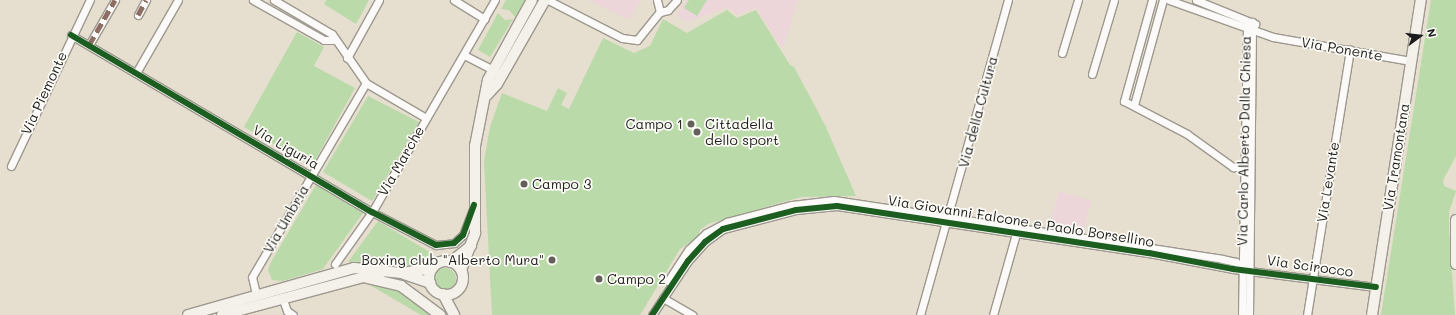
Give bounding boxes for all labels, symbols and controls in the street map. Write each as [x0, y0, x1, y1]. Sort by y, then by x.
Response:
north arrow [1400, 16, 1440, 56]
text: N [1424, 27, 1440, 39]
street label: Via Ponente [1300, 34, 1384, 64]
street label: Via Carlo Alberto Dalla Chiesa [1234, 36, 1254, 246]
street label: Via Piemonte [17, 49, 71, 137]
street label: Via della Cultura [955, 54, 1001, 170]
street label: Via Tramontana [1379, 102, 1413, 212]
place label: Campo 1 [625, 116, 683, 132]
place label: Cittadella dello sport [705, 116, 779, 148]
marker: Campo 1 [686, 119, 696, 129]
street label: Via Liguria [250, 121, 322, 173]
street label: Via Marche [374, 123, 428, 199]
marker: Cittadella dello sport [692, 127, 702, 137]
street label: Via Levante [1313, 141, 1343, 223]
place label: Campo 3 [532, 176, 591, 192]
marker: Campo 3 [519, 179, 529, 189]
street label: Via Umbria [260, 182, 312, 256]
street label: Via Giovanni Falcone e Paolo Borsellino [887, 192, 1155, 250]
place label: Boxing club "Alberto Mura" [361, 252, 544, 268]
street label: Via Scirocco [1266, 252, 1354, 280]
marker: Boxing club "Alberto Mura" [547, 255, 557, 265]
place label: Campo 2 [607, 271, 666, 287]
marker: Campo 2 [594, 274, 604, 284]

